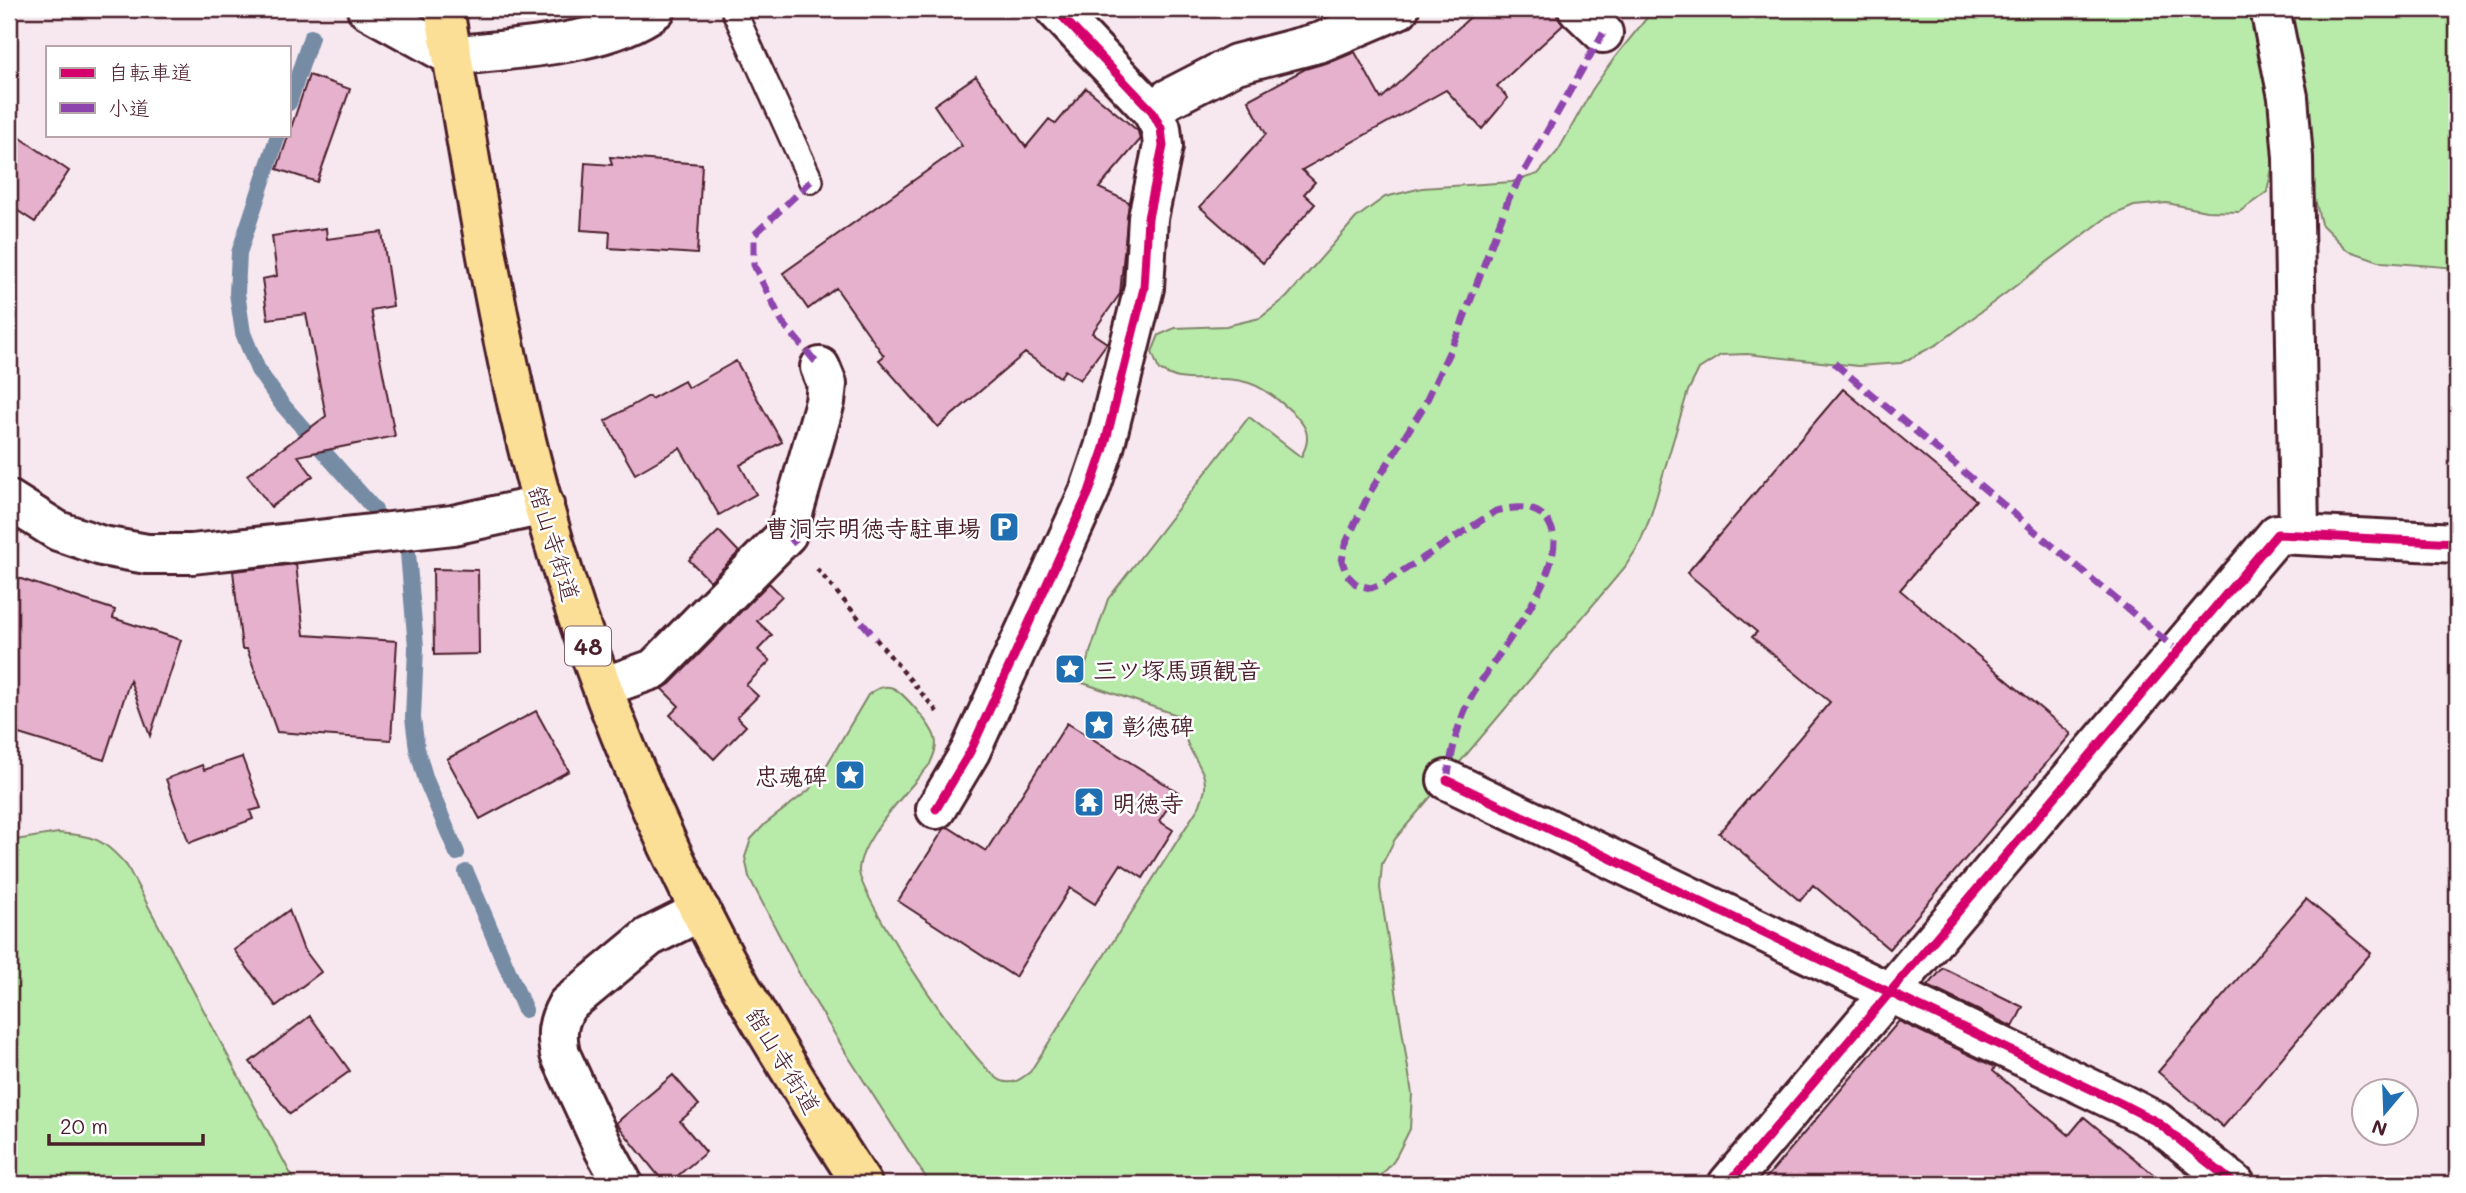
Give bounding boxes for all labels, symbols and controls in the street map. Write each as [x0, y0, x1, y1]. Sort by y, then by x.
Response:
legend [46, 46, 290, 136]
text: 自転車道 [108, 58, 192, 85]
text: 小道 [108, 94, 150, 121]
street label: 舘山寺街道 [523, 481, 587, 605]
parking icon: 曹洞宗明徳寺駐車場 [987, 510, 1021, 544]
place label: 曹洞宗明徳寺駐車場 [765, 512, 981, 543]
road number: 48 [565, 626, 611, 666]
place icon: 三ツ塚馬頭観音 [1053, 652, 1087, 686]
place label: 三ツ塚馬頭観音 [1093, 654, 1261, 685]
place icon: 彰徳碑 [1082, 708, 1116, 742]
place label: 彰徳碑 [1122, 710, 1194, 741]
place icon: 忠魂碑 [833, 758, 867, 792]
place label: 忠魂碑 [755, 760, 827, 791]
temple icon: 明徳寺 [1072, 785, 1106, 819]
place label: 明徳寺 [1112, 787, 1184, 818]
street label: 舘山寺街道 [740, 1001, 828, 1119]
north arrow [2350, 1078, 2420, 1148]
scale bar [49, 1102, 203, 1146]
text: 20 m [60, 1112, 108, 1139]
text: N [2368, 1114, 2390, 1143]

